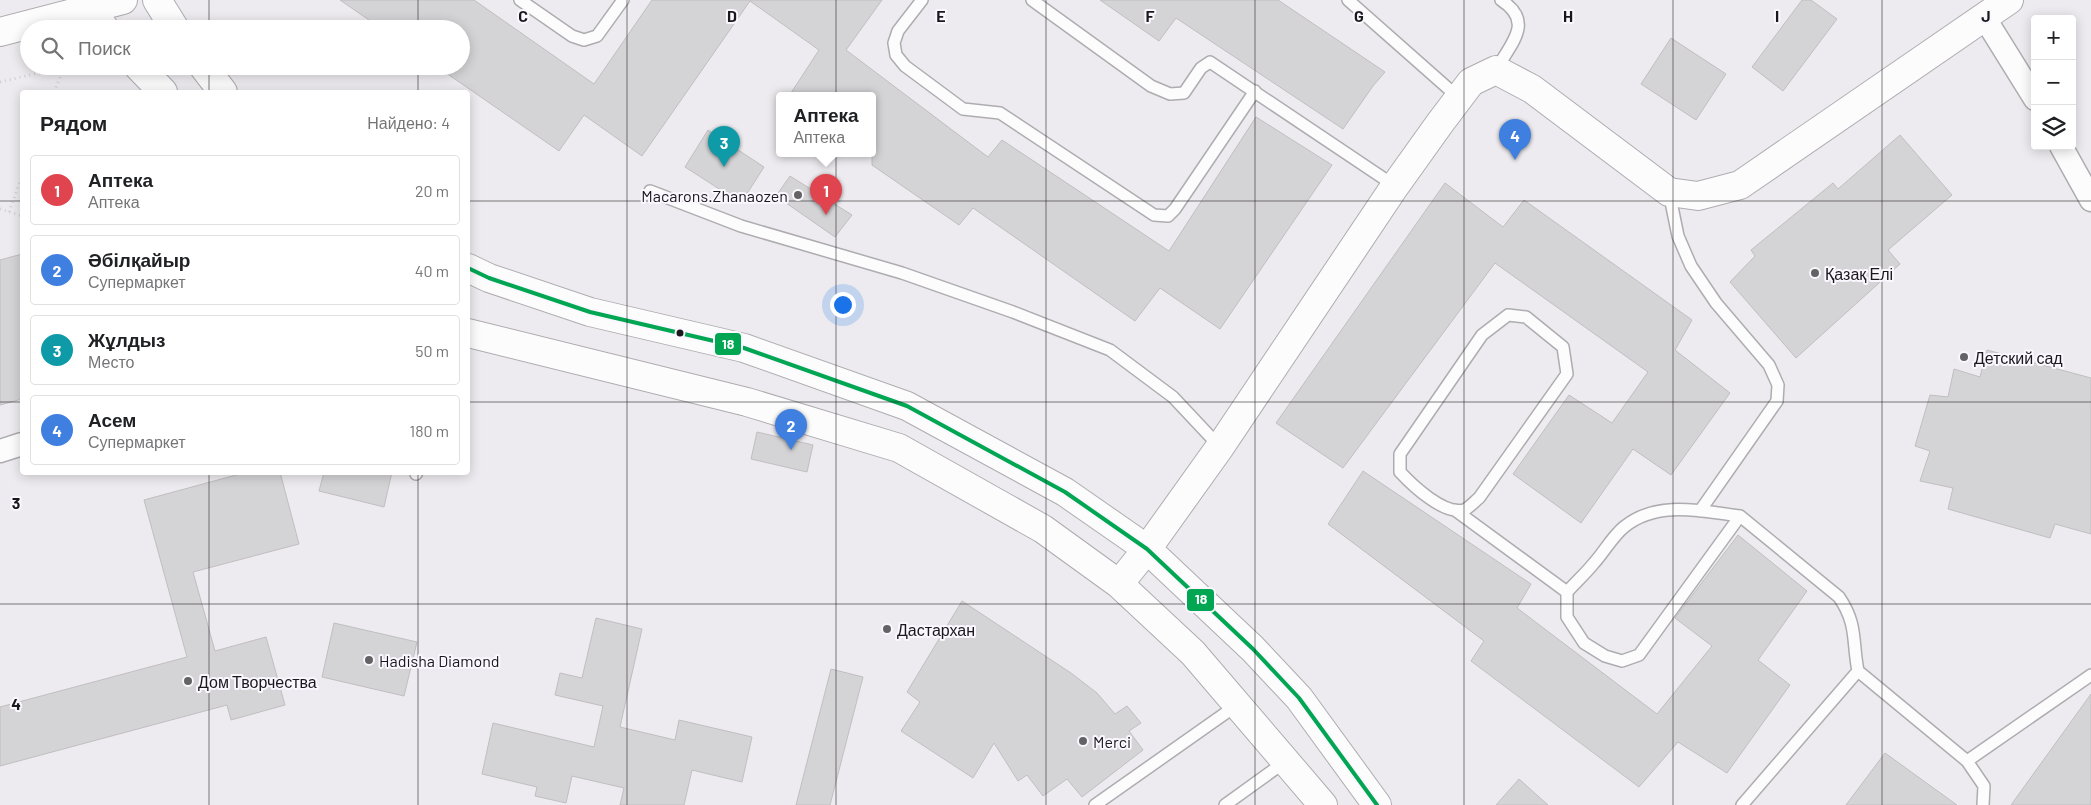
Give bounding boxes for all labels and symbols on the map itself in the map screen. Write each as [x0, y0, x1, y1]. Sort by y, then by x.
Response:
text: C [518, 6, 528, 25]
text: D [727, 6, 737, 25]
text: E [936, 6, 946, 25]
text: F [1146, 6, 1155, 25]
text: G [1354, 6, 1364, 25]
text: H [1563, 6, 1573, 25]
text: I [1775, 6, 1779, 25]
text: J [1981, 6, 1991, 25]
pin: 4 [1499, 119, 1531, 160]
pin: 3 [708, 126, 740, 167]
pin: 1 [810, 174, 842, 215]
place label: Macarons.Zhanaozen [641, 186, 788, 205]
marker: Macarons.Zhanaozen [792, 189, 804, 201]
place label: Қазақ Елі [1825, 264, 1893, 283]
marker: Қазақ Елі [1809, 267, 1821, 279]
your location [830, 292, 856, 318]
unlabelled marker [675, 328, 685, 338]
line badge: 18 [714, 332, 742, 356]
text: 18 [722, 335, 735, 352]
place label: Детский сад [1974, 348, 2063, 367]
marker: Детский сад [1958, 351, 1970, 363]
pin: 2 [775, 409, 807, 450]
text: 3 [12, 493, 20, 512]
line badge: 18 [1186, 588, 1215, 612]
text: 18 [1195, 590, 1208, 607]
place label: Дастархан [897, 620, 975, 639]
marker: Дастархан [881, 623, 893, 635]
place label: Hadisha Diamond [379, 651, 499, 670]
marker: Hadisha Diamond [363, 654, 375, 666]
place label: Дом Творчества [198, 672, 317, 691]
marker: Дом Творчества [182, 675, 194, 687]
text: 4 [11, 694, 21, 713]
place label: Merci [1093, 732, 1131, 751]
marker: Merci [1077, 735, 1089, 747]

